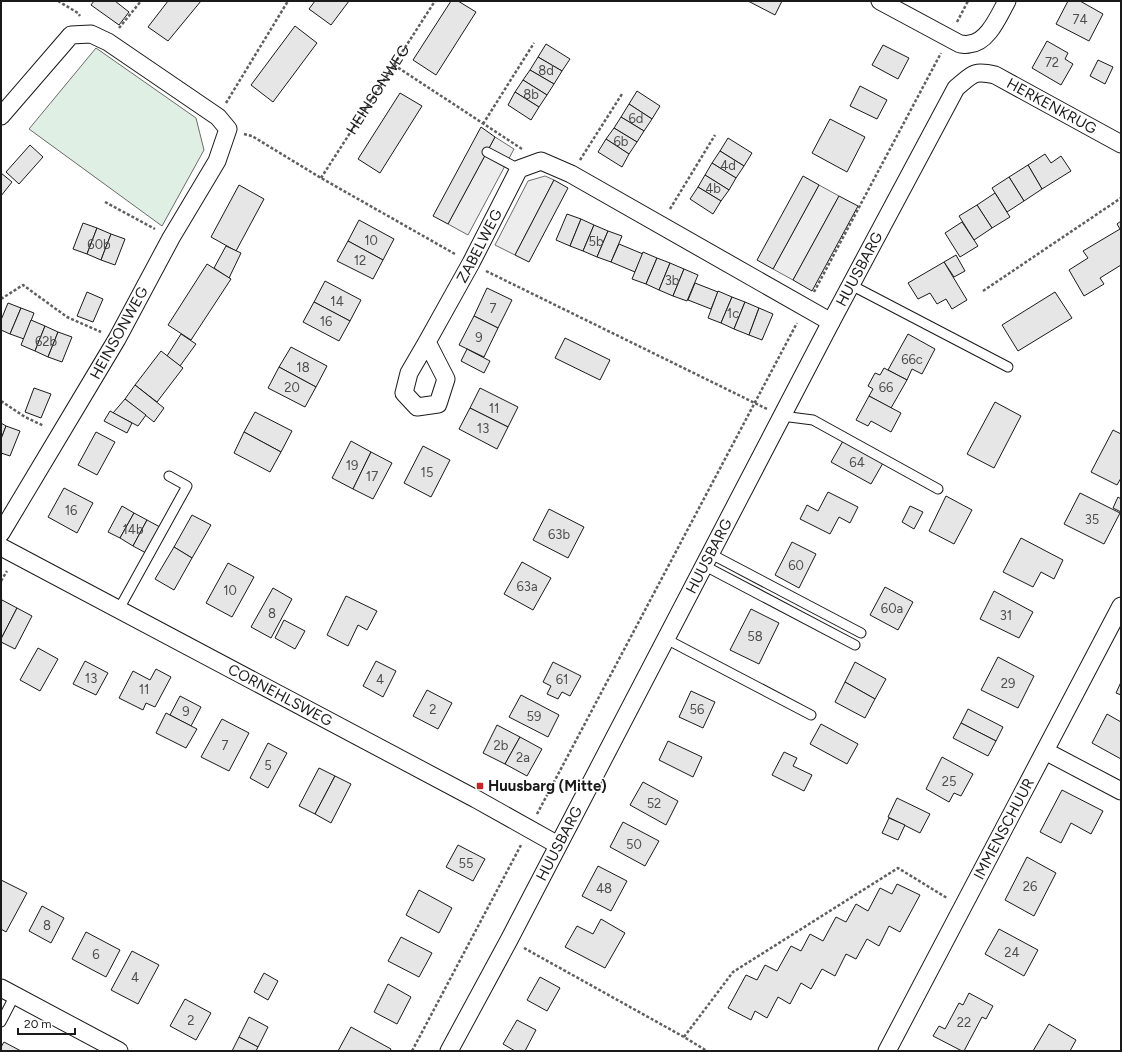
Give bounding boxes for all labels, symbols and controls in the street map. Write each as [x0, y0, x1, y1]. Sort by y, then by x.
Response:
house number: 74 [1072, 12, 1088, 27]
street label: HEINSONWEG [342, 42, 413, 138]
house number: 72 [1045, 55, 1059, 70]
house number: 8d [538, 63, 554, 78]
street label: HERKENKRUG [1004, 74, 1100, 138]
house number: 8b [523, 87, 539, 102]
house number: 6d [629, 111, 643, 126]
house number: 6b [614, 134, 629, 149]
house number: 4d [720, 158, 736, 173]
house number: 4b [705, 181, 721, 196]
street label: ZABELWEG [453, 206, 506, 286]
street label: HUUSBARG [832, 229, 886, 309]
house number: 10 [364, 233, 378, 248]
house number: 5b [588, 234, 604, 249]
house number: 60b [87, 237, 111, 252]
house number: 12 [354, 253, 366, 268]
house number: 3b [665, 273, 680, 288]
street label: HEINSONWEG [86, 284, 152, 382]
house number: 14 [330, 294, 344, 309]
house number: 7 [490, 301, 497, 316]
house number: 1c [727, 306, 739, 321]
house number: 16 [320, 314, 332, 329]
house number: 9 [475, 330, 483, 345]
house number: 62b [35, 334, 58, 349]
house number: 66c [901, 352, 923, 367]
house number: 18 [296, 360, 310, 375]
house number: 20 [284, 380, 300, 395]
house number: 66 [879, 380, 893, 395]
house number: 11 [489, 401, 499, 416]
house number: 13 [477, 421, 489, 436]
house number: 64 [849, 455, 865, 470]
house number: 19 [346, 458, 358, 473]
house number: 15 [421, 465, 433, 480]
house number: 17 [366, 469, 378, 484]
house number: 16 [65, 503, 77, 518]
house number: 35 [1085, 512, 1099, 527]
street label: HUUSBARG [682, 516, 736, 597]
house number: 14b [122, 522, 144, 537]
house number: 63b [548, 527, 570, 542]
house number: 60 [788, 558, 804, 573]
house number: 63a [516, 579, 538, 594]
house number: 10 [223, 583, 237, 598]
house number: 60a [881, 601, 903, 616]
house number: 8 [268, 606, 276, 621]
house number: 31 [1000, 608, 1012, 623]
house number: 58 [747, 629, 763, 644]
street label: CORNEHLSWEG [225, 660, 335, 730]
house number: 13 [85, 671, 97, 686]
house number: 4 [376, 672, 384, 687]
house number: 61 [556, 672, 568, 687]
house number: 29 [1001, 676, 1015, 691]
house number: 11 [139, 682, 149, 697]
house number: 2 [429, 702, 437, 717]
house number: 56 [690, 702, 704, 717]
house number: 9 [182, 704, 190, 719]
house number: 59 [527, 709, 541, 724]
house number: 7 [222, 738, 229, 753]
house number: 2b [494, 738, 509, 753]
house number: 2a [516, 750, 530, 765]
house number: 5 [264, 758, 272, 773]
house number: 25 [942, 774, 956, 789]
street label: IMMENSCHUUR [970, 775, 1038, 883]
place label: Huusbarg (Mitte) [488, 777, 607, 795]
marker: Huusbarg (Mitte) [475, 781, 485, 791]
house number: 52 [647, 796, 661, 811]
street label: HUUSBARG [532, 803, 586, 884]
house number: 50 [626, 837, 642, 852]
house number: 55 [459, 856, 473, 871]
house number: 26 [1023, 879, 1037, 894]
house number: 48 [596, 881, 612, 896]
house number: 8 [43, 918, 51, 933]
house number: 24 [1004, 945, 1020, 960]
house number: 6 [92, 947, 100, 962]
house number: 4 [131, 970, 139, 985]
scale bar [18, 1010, 75, 1036]
house number: 2 [187, 1013, 195, 1028]
house number: 22 [957, 1015, 971, 1030]
text: 20 m [24, 1017, 52, 1031]

